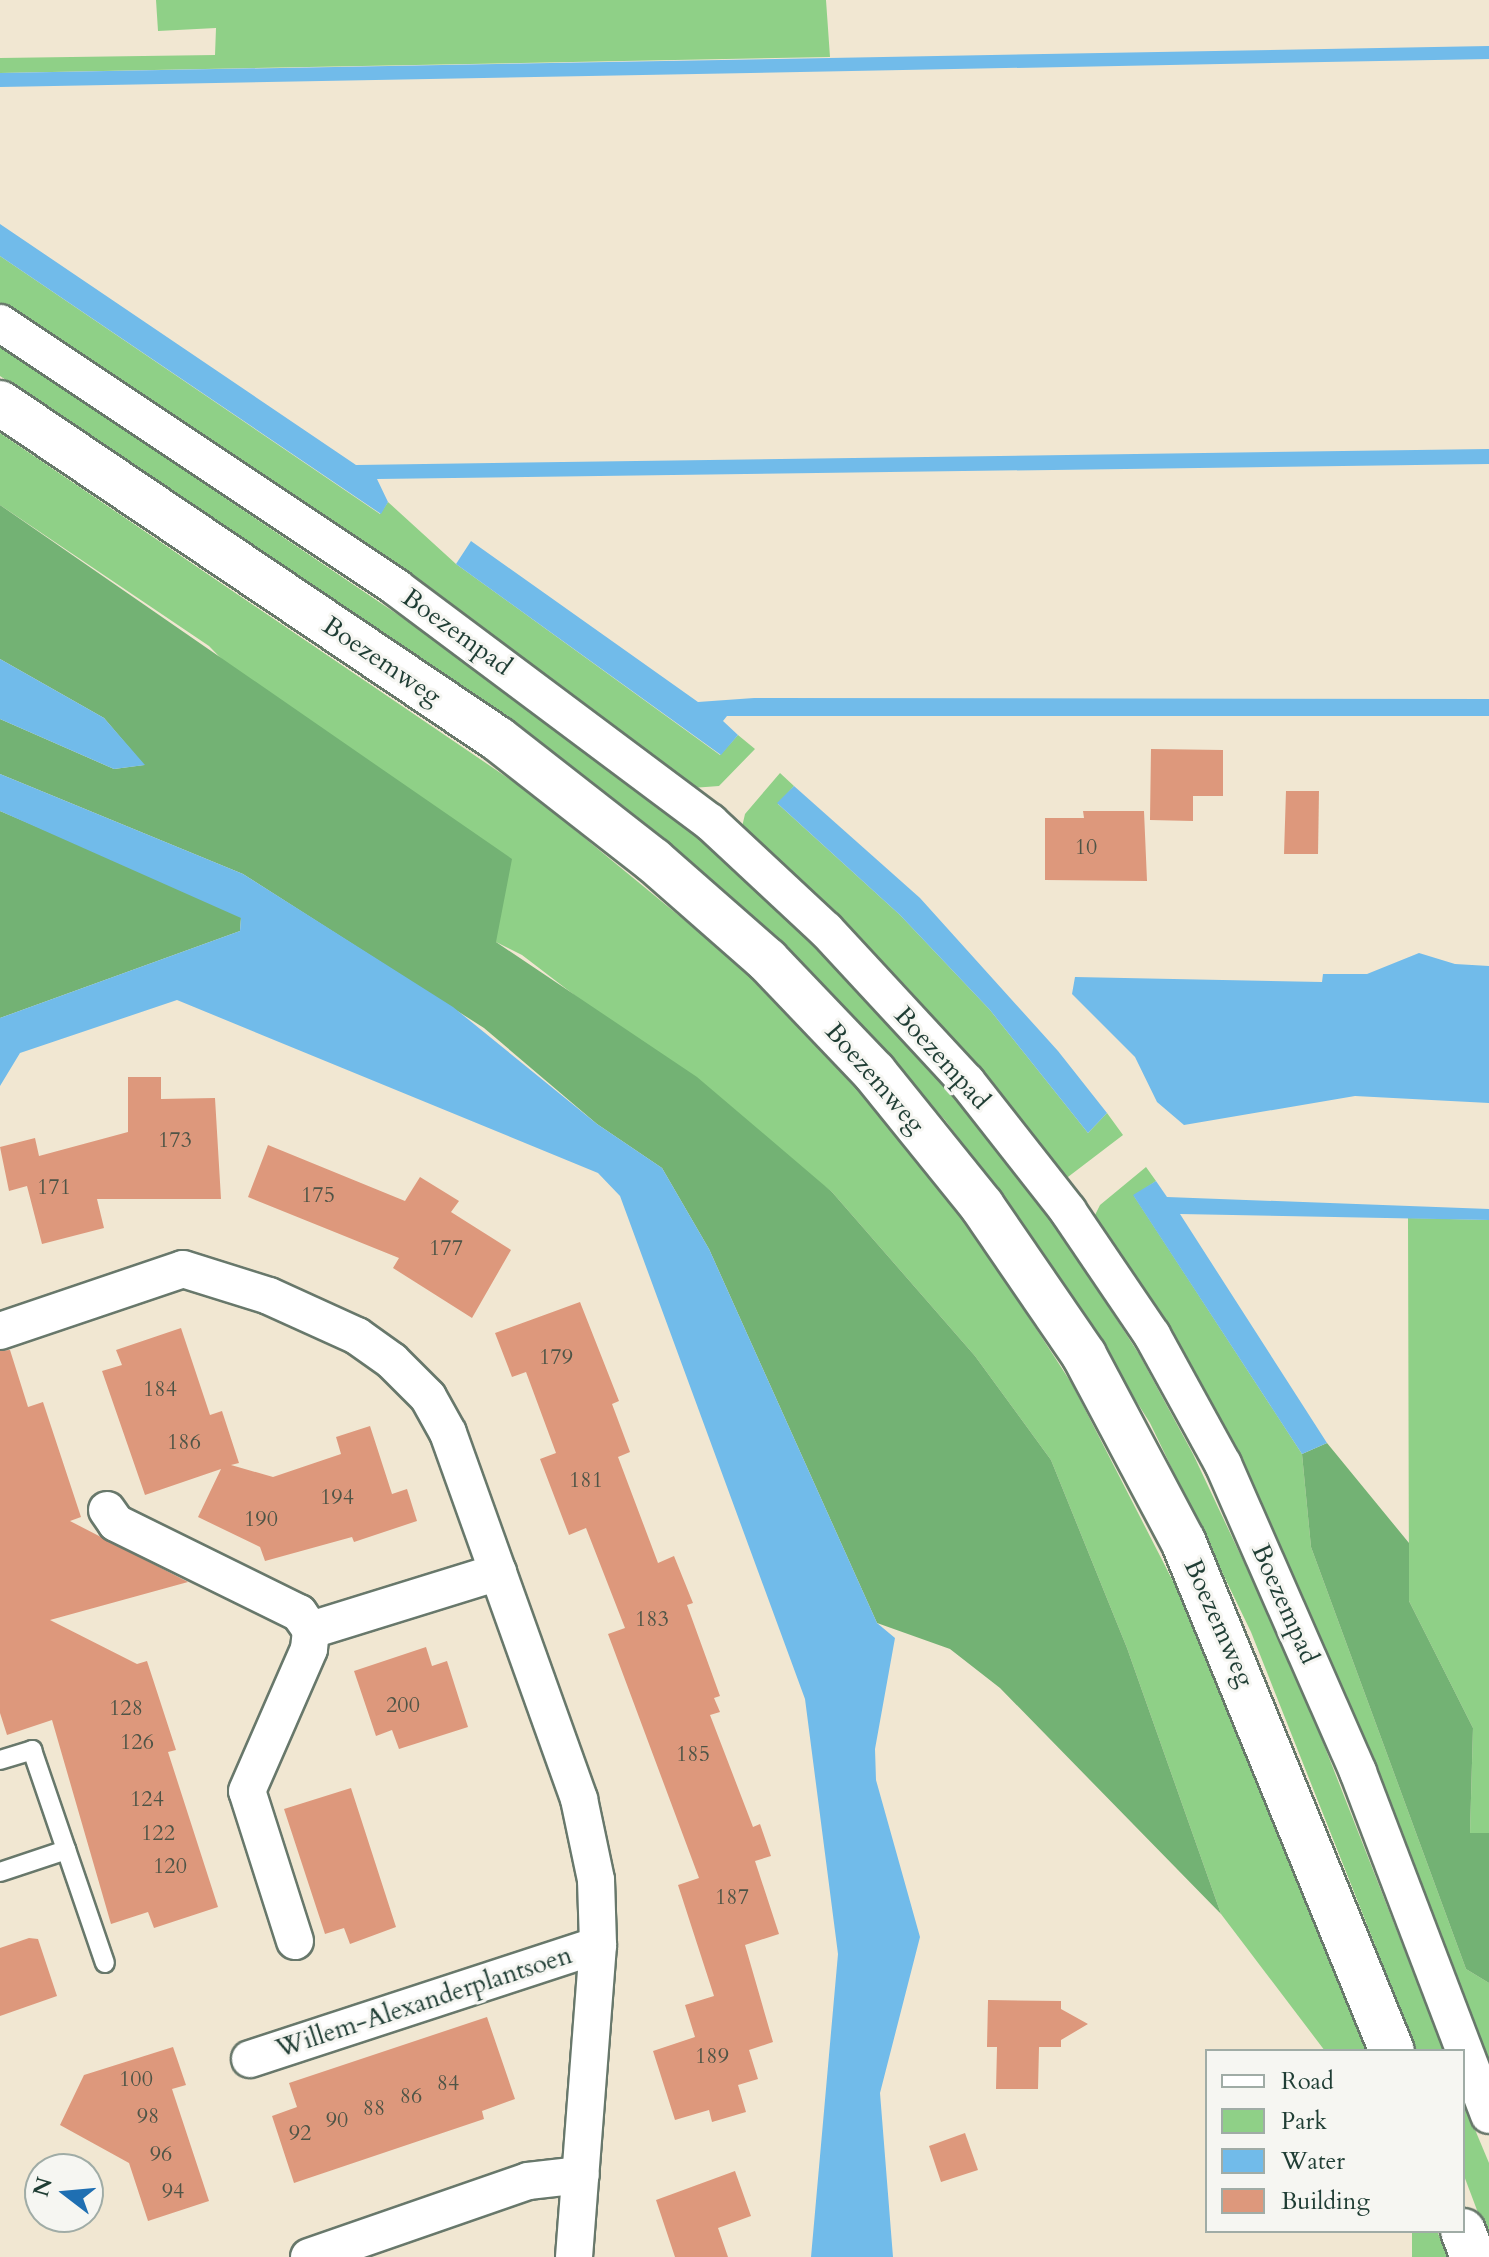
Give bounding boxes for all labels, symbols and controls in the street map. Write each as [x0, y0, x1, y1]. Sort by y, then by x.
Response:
street label: Boezempad [396, 582, 518, 682]
street label: Boezemweg [317, 610, 447, 712]
house number: 10 [1075, 835, 1097, 861]
street label: Boezempad [888, 1000, 996, 1116]
street label: Boezemweg [819, 1016, 931, 1140]
house number: 173 [158, 1128, 192, 1154]
house number: 171 [37, 1175, 71, 1201]
house number: 175 [301, 1183, 335, 1209]
house number: 177 [429, 1236, 463, 1262]
house number: 179 [539, 1345, 573, 1371]
house number: 184 [143, 1377, 177, 1403]
house number: 186 [167, 1430, 201, 1456]
house number: 181 [569, 1468, 603, 1494]
house number: 194 [320, 1485, 354, 1511]
house number: 190 [244, 1507, 278, 1533]
street label: Boezempad [1245, 1539, 1325, 1669]
street label: Boezemweg [1177, 1554, 1261, 1692]
house number: 183 [635, 1607, 669, 1633]
house number: 200 [386, 1693, 420, 1719]
house number: 128 [109, 1696, 143, 1722]
house number: 126 [120, 1730, 154, 1756]
house number: 185 [676, 1742, 710, 1768]
house number: 124 [130, 1787, 164, 1813]
house number: 122 [141, 1821, 175, 1847]
house number: 120 [153, 1854, 187, 1880]
house number: 187 [715, 1885, 749, 1911]
street label: Willem-Alexanderplantsoen [272, 1939, 576, 2065]
house number: 189 [695, 2044, 729, 2070]
legend [1205, 2049, 1465, 2233]
text: Road [1281, 2065, 1334, 2098]
house number: 100 [119, 2067, 153, 2093]
house number: 84 [437, 2071, 459, 2097]
house number: 86 [400, 2084, 422, 2110]
house number: 88 [363, 2096, 385, 2122]
house number: 98 [137, 2104, 159, 2130]
text: Park [1281, 2105, 1327, 2138]
house number: 90 [326, 2108, 348, 2134]
house number: 92 [289, 2121, 311, 2147]
house number: 96 [150, 2142, 172, 2168]
text: Water [1281, 2145, 1345, 2178]
north arrow [24, 2153, 104, 2233]
text: N [26, 2174, 60, 2200]
house number: 94 [162, 2179, 184, 2205]
text: Building [1281, 2185, 1370, 2218]

